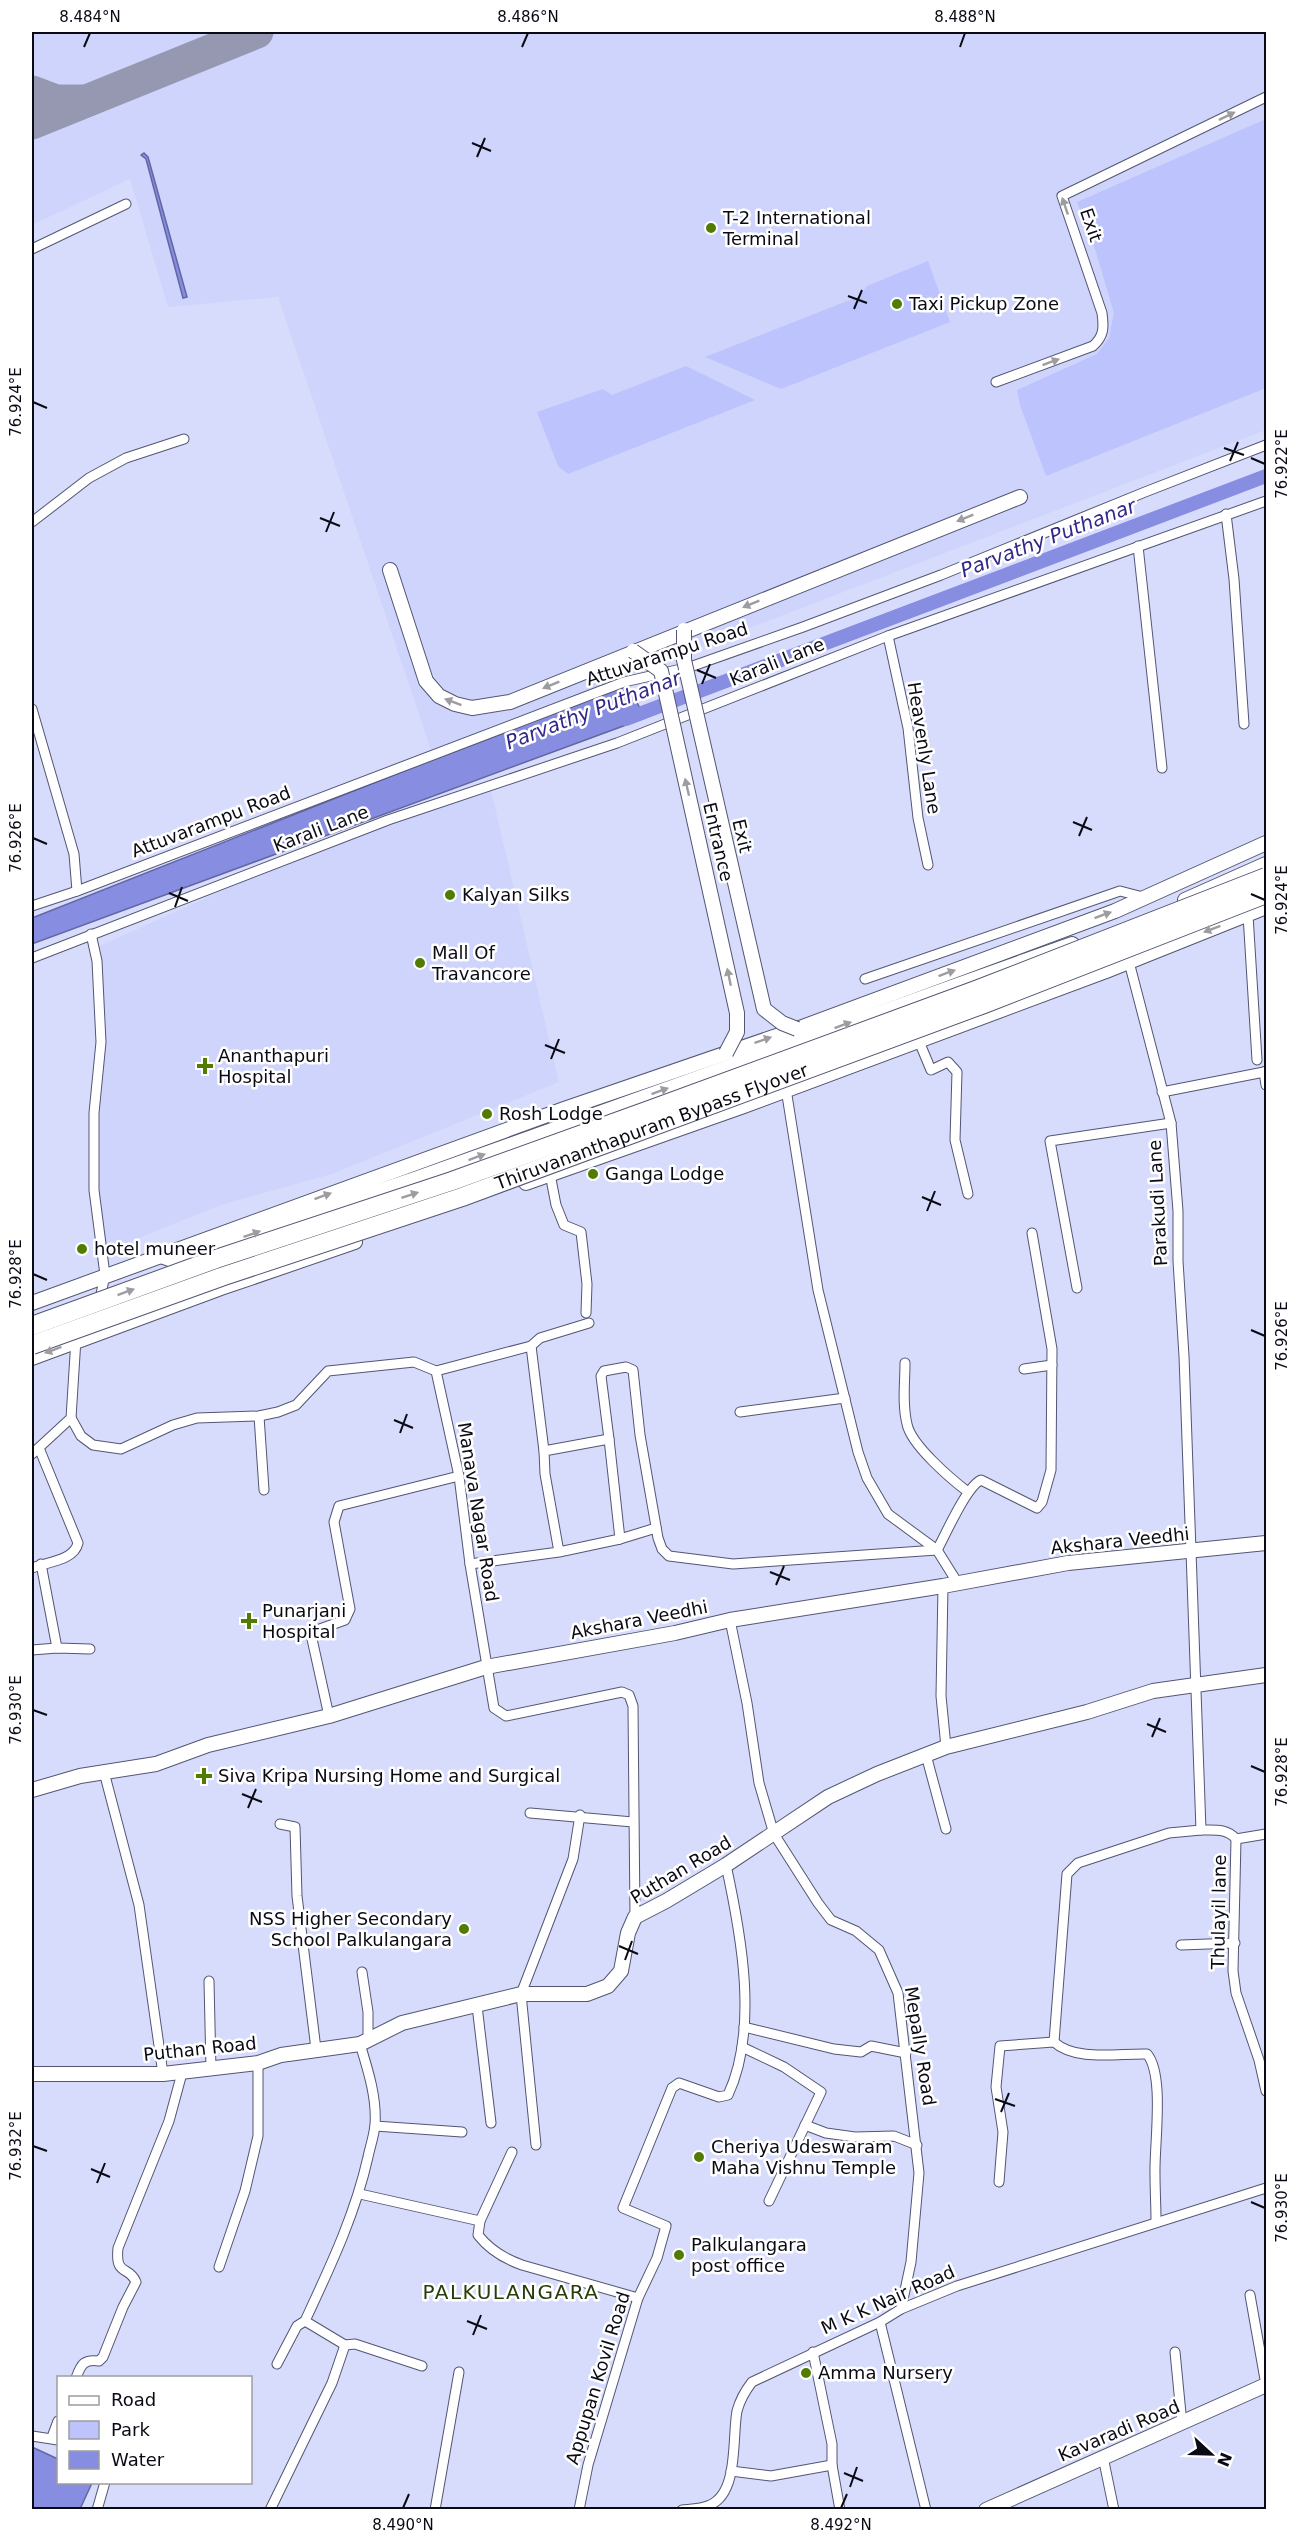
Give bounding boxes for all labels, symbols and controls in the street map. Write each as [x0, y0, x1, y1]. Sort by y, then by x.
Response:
text: 8.484°N [59, 8, 121, 26]
text: 8.486°N [497, 8, 559, 26]
text: 8.488°N [934, 8, 996, 26]
one-way arrow [1219, 111, 1236, 120]
one-way arrow [1060, 197, 1070, 215]
street label: Exit [1076, 205, 1107, 244]
place label: T-2 International Terminal [722, 207, 871, 249]
marker: T-2 International Terminal [704, 221, 718, 235]
place label: Taxi Pickup Zone [908, 293, 1059, 314]
marker: Taxi Pickup Zone [890, 297, 904, 311]
one-way arrow [1042, 356, 1060, 366]
text: 76.924°E [7, 367, 25, 437]
text: 76.922°E [1273, 429, 1291, 499]
water label: Parvathy Puthanar [957, 493, 1141, 583]
one-way arrow [956, 514, 974, 524]
one-way arrow [742, 599, 760, 609]
street label: Attuvarampu Road [583, 617, 750, 690]
street label: Karali Lane [726, 633, 827, 690]
water label: Parvathy Puthanar [502, 665, 686, 755]
one-way arrow [542, 680, 560, 690]
street label: Heavenly Lane [904, 680, 945, 816]
one-way arrow [443, 697, 461, 707]
one-way arrow [682, 777, 691, 796]
street label: Attuvarampu Road [128, 781, 293, 862]
street label: Entrance [699, 800, 738, 884]
street label: Karali Lane [270, 801, 371, 856]
text: 76.926°E [7, 803, 25, 873]
street label: Exit [728, 817, 757, 855]
text: 76.924°E [1273, 865, 1291, 935]
place label: Kalyan Silks [462, 884, 570, 905]
marker: Kalyan Silks [443, 888, 457, 902]
one-way arrow [1094, 910, 1112, 920]
one-way arrow [1203, 925, 1221, 934]
place label: Mall Of Travancore [431, 942, 531, 984]
marker: Mall Of Travancore [413, 956, 427, 970]
one-way arrow [724, 968, 734, 986]
one-way arrow [938, 968, 956, 978]
one-way arrow [835, 1019, 853, 1029]
one-way arrow [755, 1035, 773, 1045]
place label: Ananthapuri Hospital [218, 1045, 329, 1087]
marker: Ananthapuri Hospital [196, 1057, 214, 1075]
street label: Thiruvananthapuram Bypass Flyover [491, 1059, 811, 1194]
one-way arrow [651, 1085, 669, 1095]
place label: Rosh Lodge [499, 1103, 603, 1124]
marker: Rosh Lodge [480, 1107, 494, 1121]
street label: Parakudi Lane [1144, 1139, 1171, 1267]
one-way arrow [468, 1152, 486, 1162]
place label: Ganga Lodge [605, 1163, 724, 1184]
marker: Ganga Lodge [586, 1167, 600, 1181]
one-way arrow [401, 1190, 419, 1199]
one-way arrow [314, 1191, 332, 1200]
one-way arrow [243, 1228, 261, 1238]
place label: hotel muneer [94, 1238, 216, 1259]
text: 76.928°E [7, 1239, 25, 1309]
marker: hotel muneer [75, 1242, 89, 1256]
one-way arrow [117, 1286, 135, 1296]
text: 76.926°E [1273, 1301, 1291, 1371]
one-way arrow [44, 1346, 62, 1356]
street label: Manava Nagar Road [454, 1421, 503, 1603]
street label: Akshara Veedhi [1049, 1523, 1190, 1558]
street label: Akshara Veedhi [568, 1596, 709, 1643]
place label: Punarjani Hospital [262, 1600, 346, 1642]
marker: Punarjani Hospital [240, 1612, 258, 1630]
text: 76.930°E [7, 1675, 25, 1745]
text: 76.928°E [1273, 1737, 1291, 1807]
place label: Siva Kripa Nursing Home and Surgical [218, 1765, 560, 1786]
marker: Siva Kripa Nursing Home and Surgical [195, 1767, 213, 1785]
street label: Puthan Road [627, 1831, 735, 1908]
street label: Thulayil lane [1207, 1854, 1230, 1971]
place label: NSS Higher Secondary School Palkulangara [249, 1908, 452, 1950]
marker: NSS Higher Secondary School Palkulangara [457, 1922, 471, 1936]
street label: Mepally Road [901, 1985, 940, 2107]
street label: Puthan Road [142, 2032, 258, 2065]
text: 76.932°E [7, 2111, 25, 2181]
place label: Cheriya Udeswaram Maha Vishnu Temple [711, 2136, 896, 2178]
marker: Cheriya Udeswaram Maha Vishnu Temple [692, 2150, 706, 2164]
text: 76.930°E [1273, 2173, 1291, 2243]
place label: Palkulangara post office [691, 2234, 807, 2276]
marker: Palkulangara post office [672, 2248, 686, 2262]
street label: M K K Nair Road [818, 2261, 958, 2338]
district label: PALKULANGARA [422, 2280, 600, 2304]
street label: Appupan Kovil Road [561, 2289, 634, 2467]
place label: Amma Nursery [818, 2362, 953, 2383]
marker: Amma Nursery [799, 2366, 813, 2380]
legend [57, 2376, 252, 2484]
text: Road [111, 2389, 156, 2410]
street label: Kavaradi Road [1055, 2395, 1183, 2466]
text: Park [111, 2419, 150, 2440]
north arrow [1181, 2424, 1241, 2484]
text: Water [111, 2449, 165, 2470]
text: N [1213, 2450, 1236, 2469]
text: 8.490°N [372, 2516, 434, 2534]
text: 8.492°N [810, 2516, 872, 2534]

